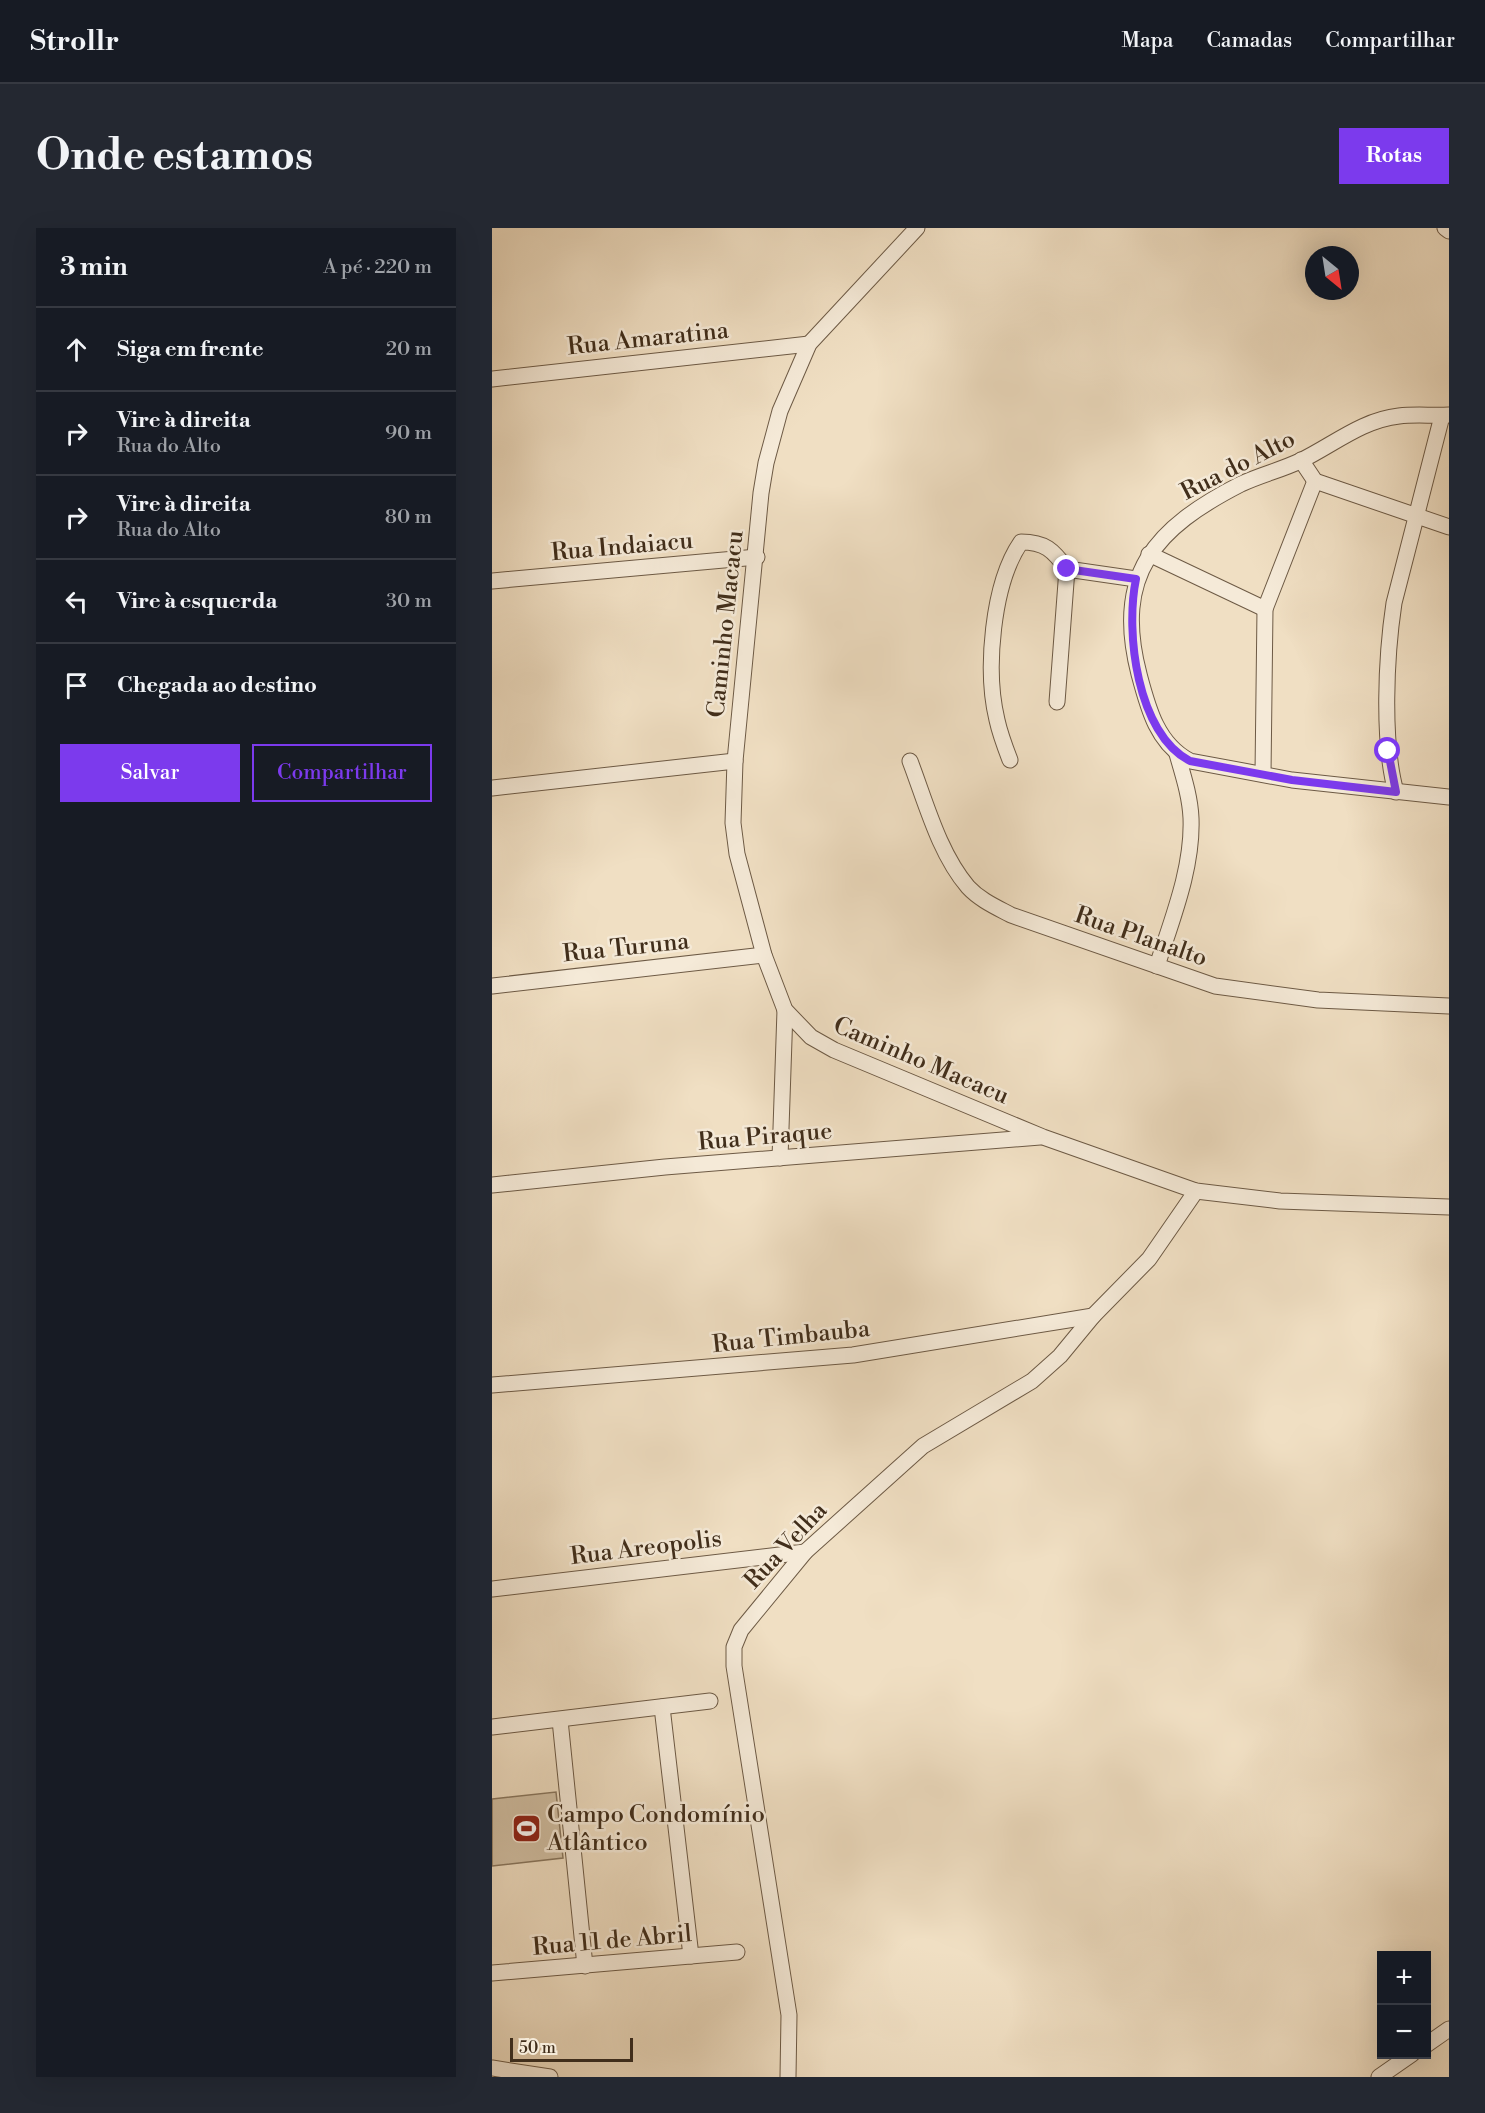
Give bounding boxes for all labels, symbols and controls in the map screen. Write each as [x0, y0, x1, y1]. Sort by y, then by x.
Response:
text: Strollr [30, 24, 119, 59]
text: Mapa [1121, 28, 1173, 54]
text: Camadas [1206, 28, 1292, 54]
text: Compartilhar [1325, 28, 1455, 54]
button: Rotas [1339, 128, 1449, 184]
text: Onde estamos [36, 130, 313, 183]
north arrow [1305, 246, 1359, 300]
text: 3 min [60, 251, 128, 283]
text: A pé · 220 m [323, 255, 432, 280]
street label: Rua Amaratina [566, 316, 731, 362]
icon: ahead [60, 333, 93, 366]
text: Siga em frente [117, 336, 264, 363]
text: 20 m [386, 337, 432, 362]
text: Vire à direita [117, 407, 251, 434]
icon: right [60, 417, 93, 450]
text: 90 m [385, 421, 432, 446]
street label: Rua do Alto [1176, 424, 1300, 508]
text: Rua do Alto [117, 434, 221, 459]
text: Vire à direita [117, 491, 251, 518]
icon: right [60, 501, 93, 534]
text: 80 m [385, 505, 432, 530]
text: Rua do Alto [117, 518, 221, 543]
street label: Rua Indaiacu [550, 526, 695, 568]
street label: Caminho Macacu [701, 529, 751, 719]
route end [1053, 555, 1079, 581]
icon: left [60, 585, 93, 618]
text: Vire à esquerda [117, 588, 277, 615]
text: 30 m [386, 589, 432, 614]
icon: arrive [60, 669, 93, 702]
text: Chegada ao destino [117, 672, 317, 699]
route start [1374, 737, 1400, 763]
button: Salvar [60, 744, 240, 802]
button: Compartilhar [252, 744, 432, 802]
street label: Rua Planalto [1071, 900, 1211, 974]
street label: Rua Turuna [561, 926, 692, 970]
street label: Caminho Macacu [829, 1010, 1014, 1112]
street label: Rua Piraque [697, 1116, 833, 1158]
street label: Rua Timbauba [711, 1314, 872, 1360]
street label: Rua Velha [738, 1496, 834, 1596]
street label: Rua Areopolis [568, 1524, 724, 1572]
place label: Campo Condomínio Atlântico [546, 1800, 765, 1858]
sports icon: Campo Condomínio Atlântico [510, 1813, 542, 1845]
street label: Rua 11 de Abril [531, 1919, 693, 1963]
map controls [1377, 1951, 1431, 2059]
button: + [1377, 1951, 1431, 2005]
button: − [1377, 2005, 1431, 2059]
scale bar [510, 2035, 633, 2062]
text: 50 m [519, 2038, 556, 2058]

